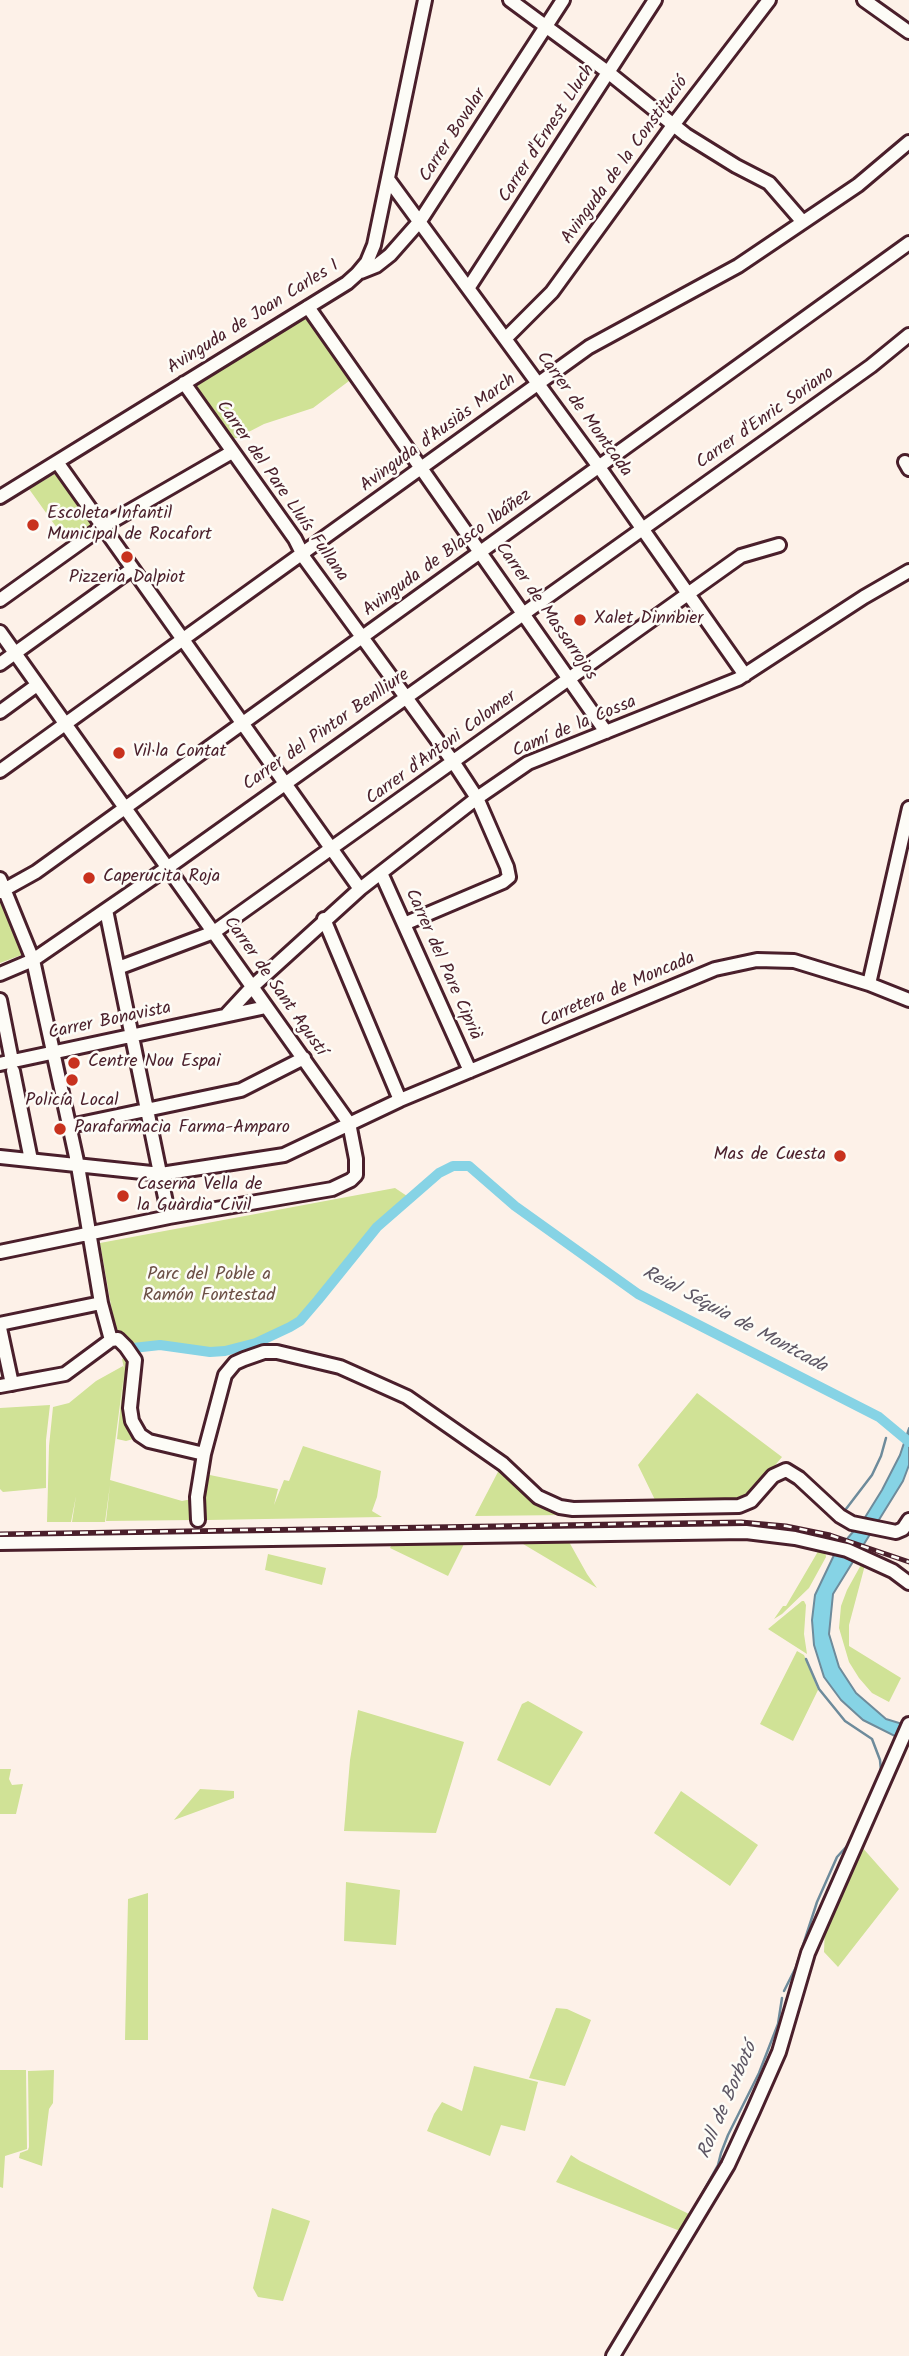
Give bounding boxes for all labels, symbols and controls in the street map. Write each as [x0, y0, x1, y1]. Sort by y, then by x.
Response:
street label: Carrer d'Ernest Lluch [495, 61, 601, 207]
street label: Avinguda de la Constitució [558, 73, 694, 249]
street label: Carrer Bovalar [416, 85, 492, 187]
street label: Avinguda de Joan Carles I [164, 256, 344, 380]
street label: Carrer de Montcada [530, 348, 636, 482]
street label: Carrer d'Enric Soriano [693, 363, 839, 475]
street label: Avinguda d'Ausiàs March [357, 370, 521, 498]
street label: Carrer del Pare Lluís Fullana [210, 397, 352, 587]
street label: Avinguda de Blasco Ibáñez [360, 486, 536, 622]
place label: Escoleta Infantil Municipal de Rocafort [47, 504, 212, 546]
marker: Escoleta Infantil Municipal de Rocafort [25, 517, 41, 533]
street label: Carrer de Massarrojos [489, 539, 601, 685]
marker: Pizzeria Dalpiot [119, 549, 135, 565]
place label: Pizzeria Dalpiot [69, 568, 185, 590]
place label: Xalet Dinnbier [594, 609, 703, 631]
marker: Xalet Dinnbier [572, 612, 588, 628]
street label: Carrer del Pintor Benlliure [240, 665, 414, 797]
street label: Carrer d'Antoni Colomer [363, 687, 521, 811]
street label: Camí de la Cossa [510, 692, 640, 764]
place label: Vil·la Contat [133, 742, 227, 764]
marker: Vil·la Contat [111, 745, 127, 761]
place label: Caperucita Roja [103, 867, 220, 889]
marker: Caperucita Roja [81, 870, 97, 886]
street label: Carrer del Pare Ciprià [399, 886, 485, 1044]
street label: Carrer de Sant Agustí [218, 913, 330, 1061]
street label: Carretera de Moncada [537, 949, 699, 1033]
street label: Carrer Bonavista [47, 998, 173, 1046]
place label: Centre Nou Espai [88, 1052, 220, 1074]
marker: Centre Nou Espai [66, 1055, 82, 1071]
marker: Policía Local [64, 1072, 80, 1088]
place label: Policía Local [25, 1091, 119, 1113]
place label: Parafarmacia Farma-Amparo [74, 1118, 290, 1140]
marker: Parafarmacia Farma-Amparo [52, 1121, 68, 1137]
place label: Mas de Cuesta [714, 1145, 826, 1167]
marker: Mas de Cuesta [832, 1148, 848, 1164]
place label: Caserna Vella de la Guàrdia Civil [137, 1175, 262, 1218]
marker: Caserna Vella de la Guàrdia Civil [115, 1188, 131, 1204]
water label: Reial Séquia de Montcada [638, 1263, 830, 1379]
park label: Parc del Poble a Ramón Fontestad [143, 1265, 275, 1308]
water label: Roll de Borbotó [694, 2040, 764, 2162]

